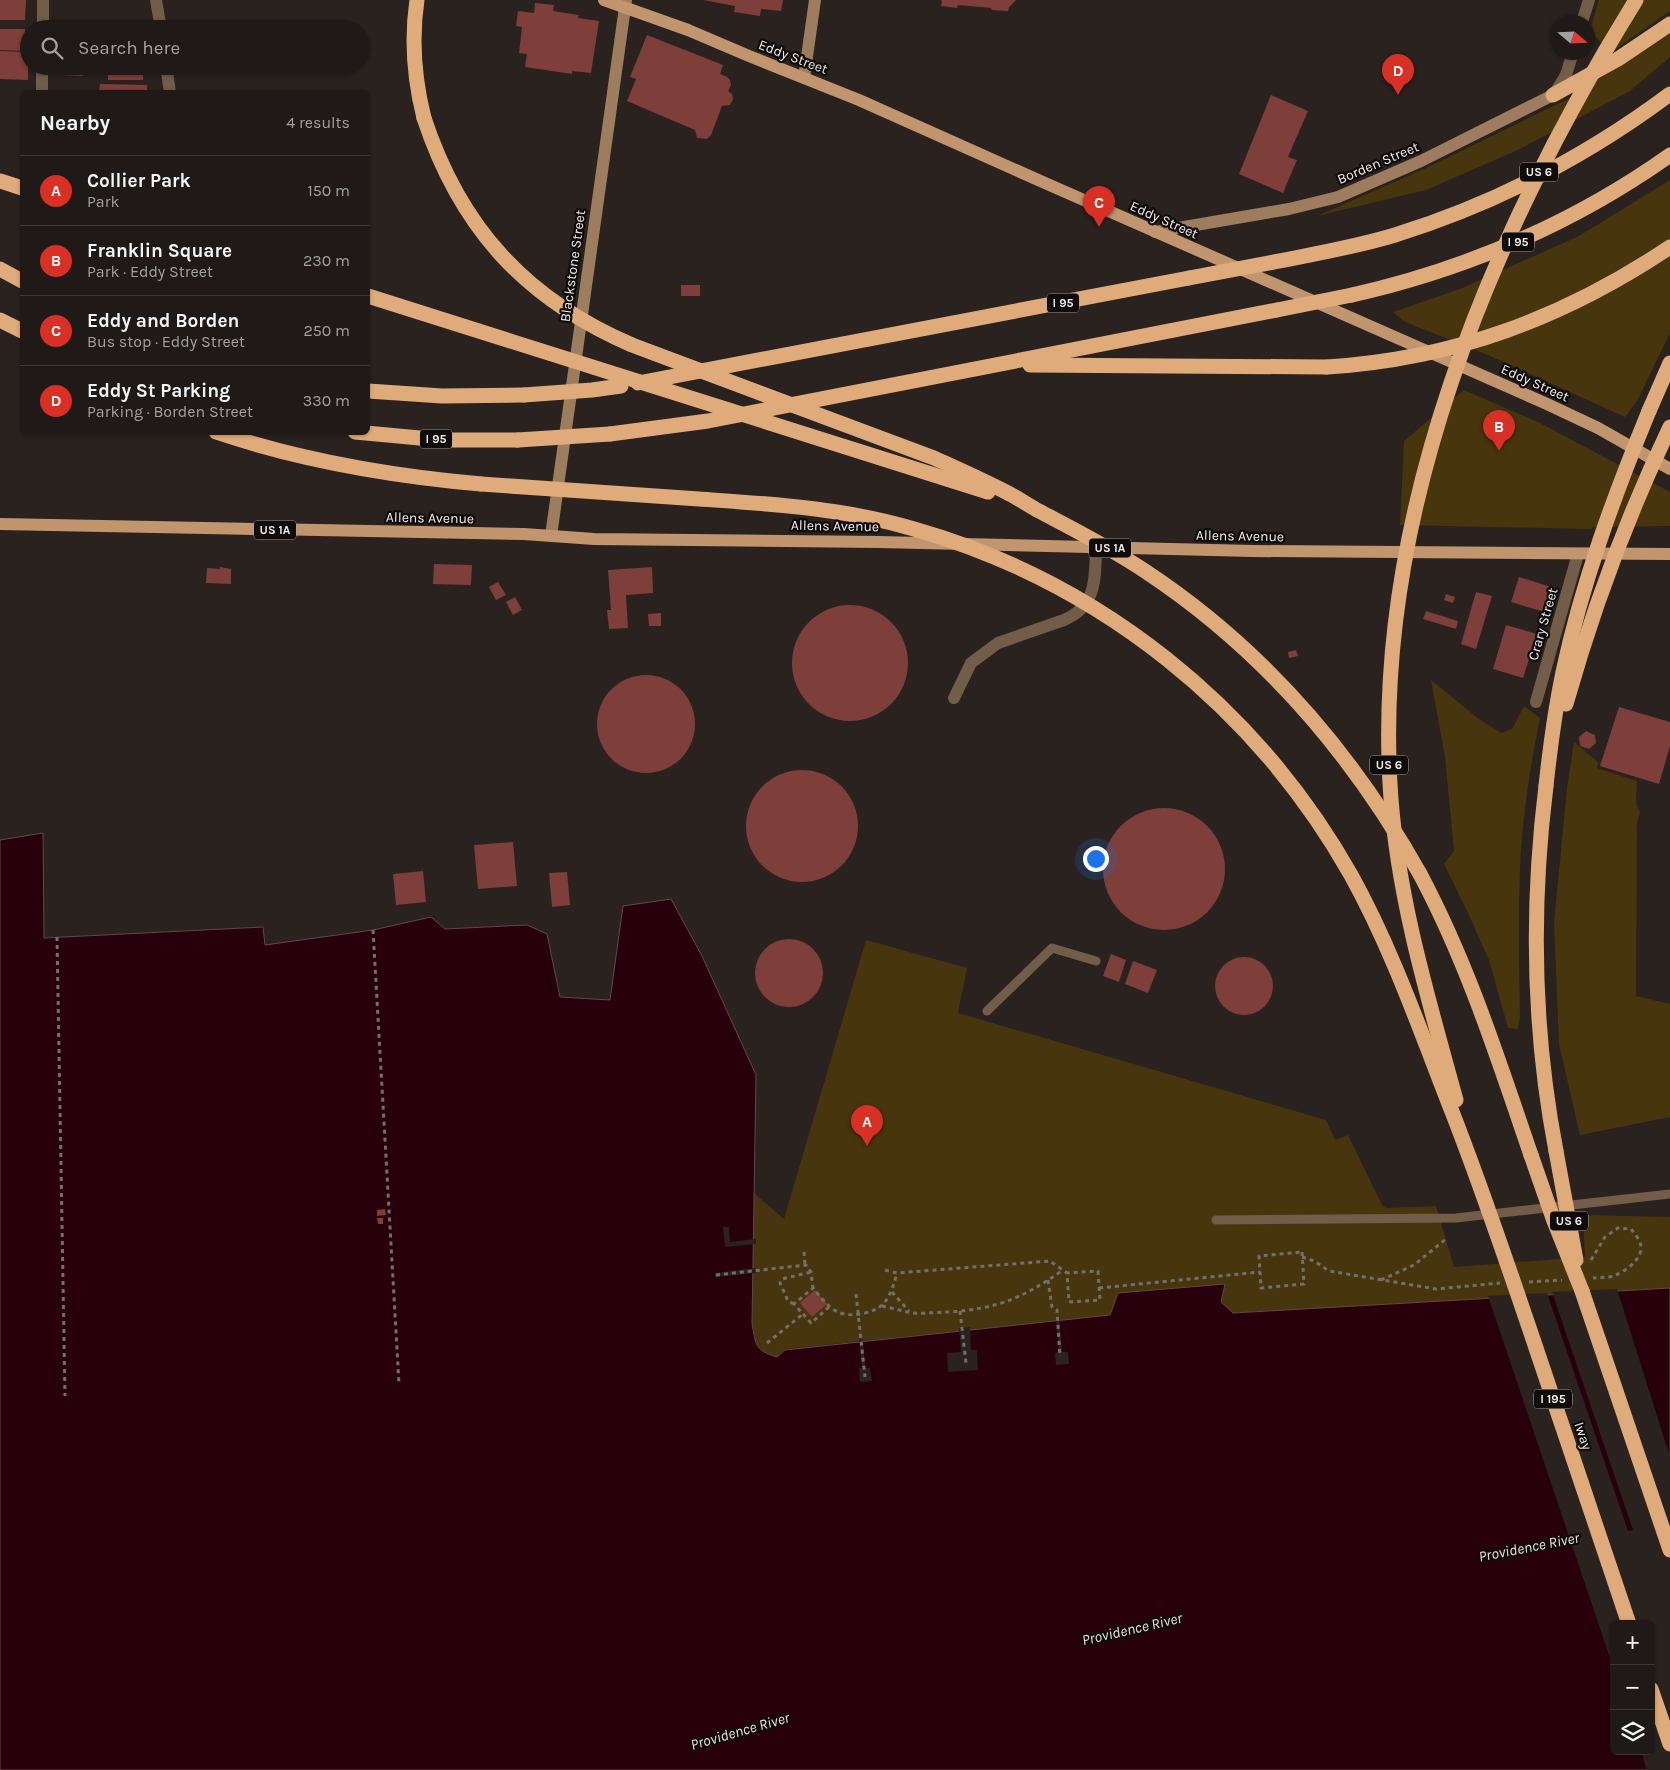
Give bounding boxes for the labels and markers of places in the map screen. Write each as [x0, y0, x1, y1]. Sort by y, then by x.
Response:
pin: D [1382, 54, 1414, 95]
pin: C [1083, 186, 1115, 227]
pin: B [1483, 410, 1515, 451]
pin: A [851, 1105, 883, 1146]

